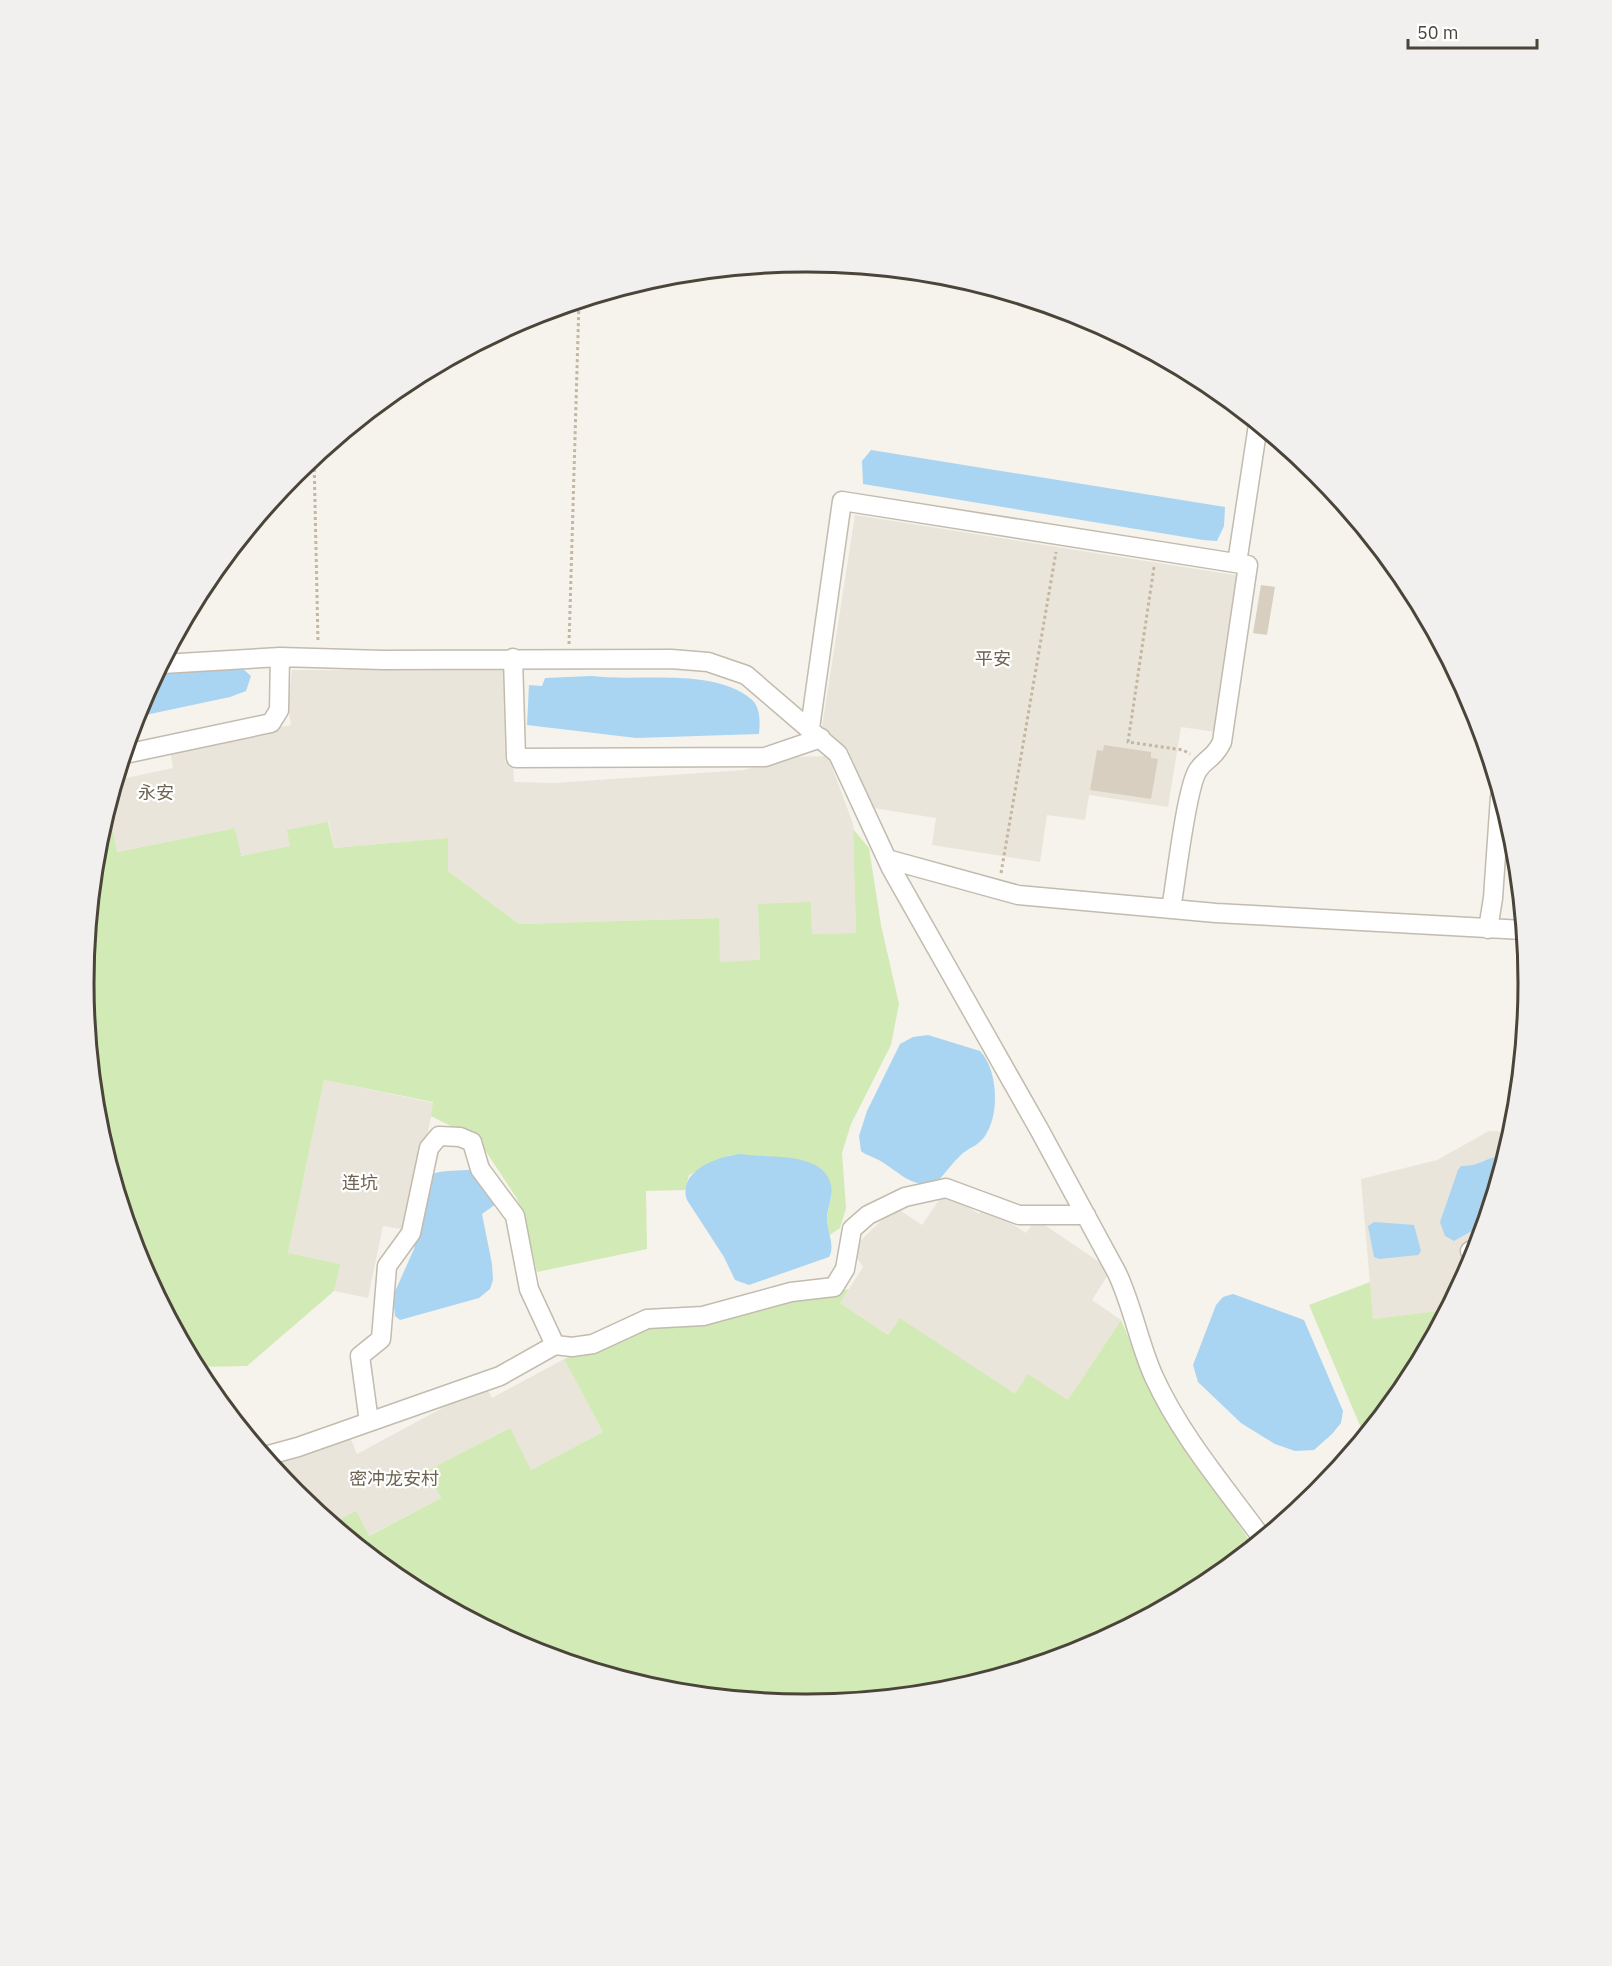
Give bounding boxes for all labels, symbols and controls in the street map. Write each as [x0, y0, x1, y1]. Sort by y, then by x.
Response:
scale bar [1408, 12, 1537, 50]
text: 50 m [1417, 21, 1459, 44]
district label: 平安 [975, 647, 1011, 670]
district label: 永安 [138, 781, 174, 804]
district label: 连坑 [342, 1171, 378, 1194]
district label: 密冲龙安村 [349, 1467, 439, 1490]

